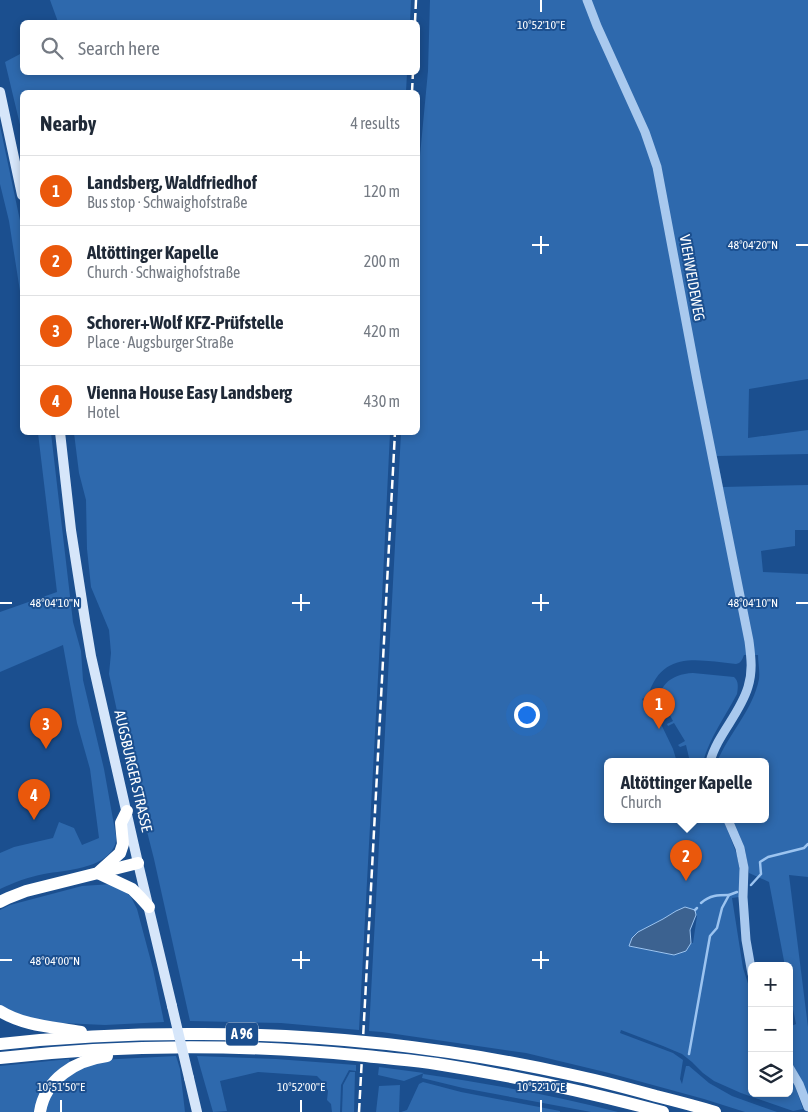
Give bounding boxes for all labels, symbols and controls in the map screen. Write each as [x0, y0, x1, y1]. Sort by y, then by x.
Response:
text: 10°52'10"E [517, 18, 565, 32]
search box [20, 20, 420, 75]
icon: search [38, 34, 66, 62]
text: Search here [78, 37, 160, 59]
text: Nearby [40, 111, 96, 135]
text: 4 results [350, 114, 400, 132]
text: Landsberg, Waldfriedhof [87, 171, 257, 193]
text: 1 [52, 182, 60, 200]
text: 120 m [364, 182, 400, 200]
text: Bus stop · Schwaighofstraße [87, 193, 248, 211]
street label: VIEHWEIDEWEG [677, 233, 708, 322]
text: 48°04'20"N [728, 238, 778, 252]
text: Altöttinger Kapelle [87, 241, 219, 263]
text: 2 [52, 252, 60, 270]
text: 200 m [364, 252, 400, 270]
text: Church · Schwaighofstraße [87, 263, 240, 281]
text: Schorer+Wolf KFZ-Prüfstelle [87, 311, 284, 333]
text: 3 [52, 322, 60, 340]
text: 420 m [364, 322, 400, 340]
text: Place · Augsburger Straße [87, 333, 234, 351]
text: Vienna House Easy Landsberg [87, 381, 292, 403]
text: 4 [52, 392, 60, 410]
text: 430 m [364, 392, 400, 410]
text: Hotel [87, 403, 120, 421]
text: 48°04'10"N [30, 596, 80, 610]
text: 48°04'10"N [728, 596, 778, 610]
pin: 1 [643, 688, 675, 729]
your location [514, 702, 540, 728]
pin: 3 [30, 708, 62, 749]
street label: AUGSBURGER STRASSE [111, 708, 156, 834]
popup [604, 758, 769, 823]
text: Altöttinger Kapelle [621, 771, 752, 793]
pin: 4 [18, 779, 50, 820]
text: Church [621, 793, 662, 811]
pin: 2 [670, 840, 702, 881]
text: 48°04'00"N [30, 954, 80, 968]
map controls [748, 962, 793, 1097]
button: + [748, 962, 793, 1007]
button: − [748, 1007, 793, 1052]
road number: A 96 [226, 1022, 258, 1046]
button: layers [748, 1052, 793, 1097]
text: 10°51'50"E [37, 1080, 85, 1094]
text: 10°52'00"E [277, 1080, 325, 1094]
text: 10°52'10"E [517, 1080, 565, 1094]

